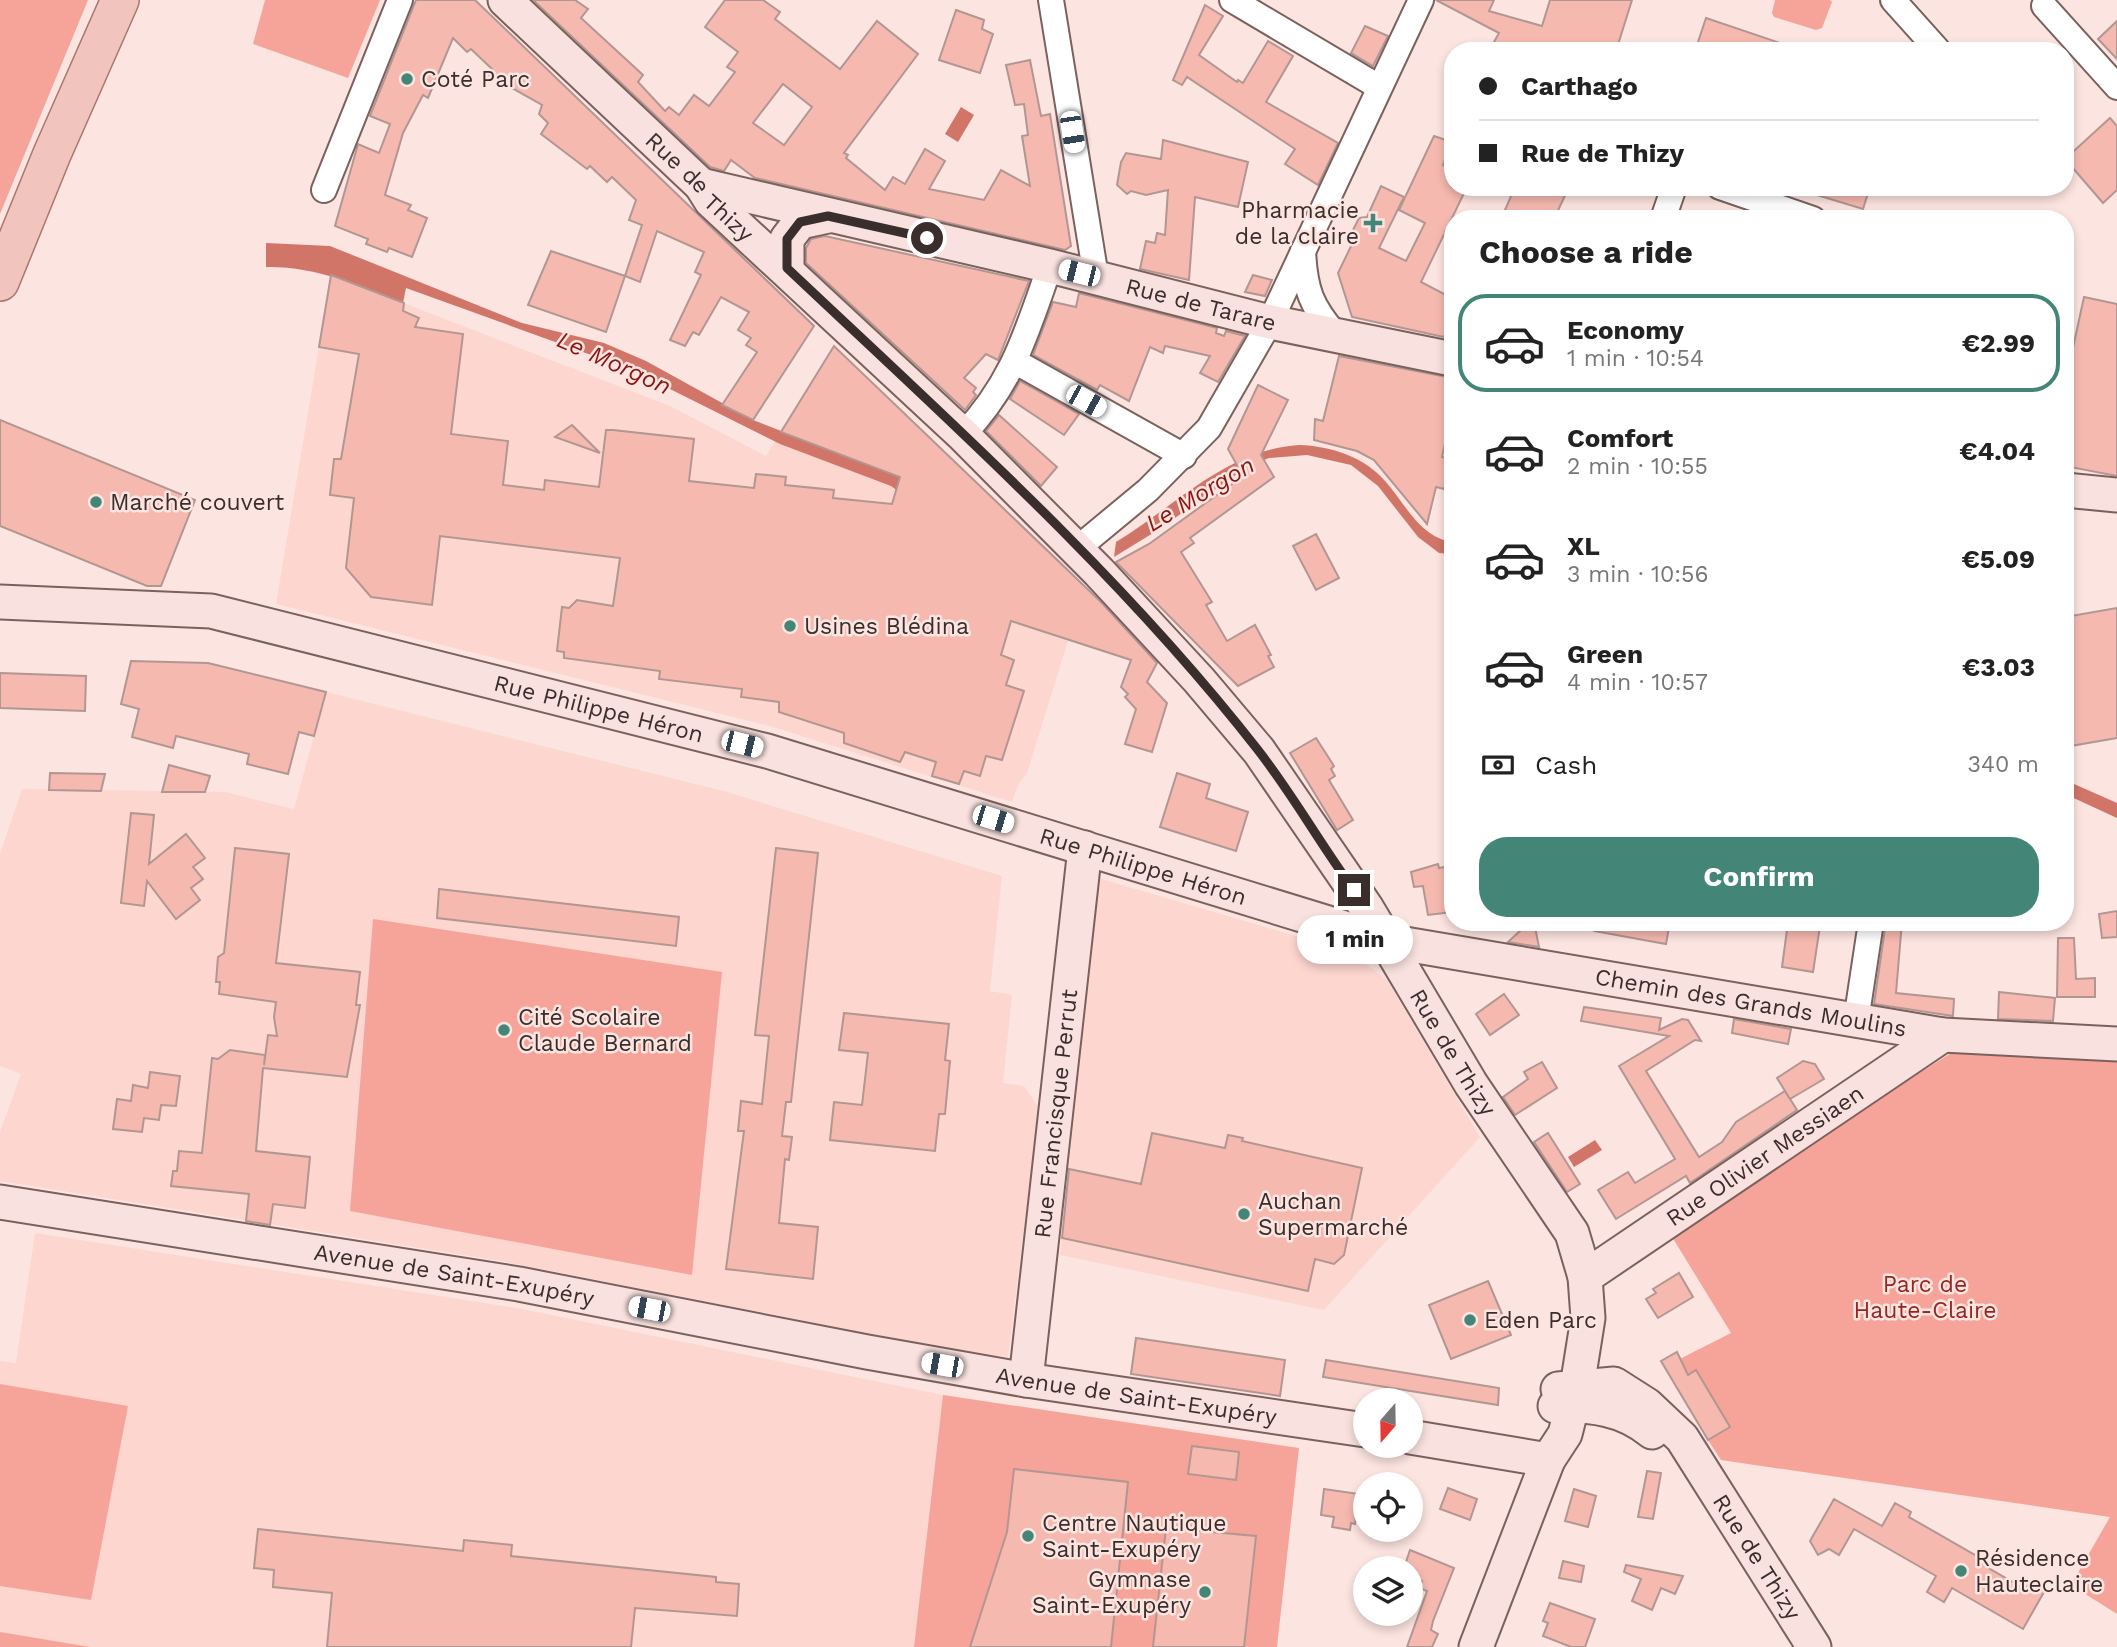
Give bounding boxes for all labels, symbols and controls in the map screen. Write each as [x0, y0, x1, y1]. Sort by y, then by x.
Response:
place label: Coté Parc [421, 66, 530, 93]
marker: Coté Parc [399, 71, 415, 87]
text: Carthago [1521, 71, 1638, 101]
car [1059, 110, 1086, 154]
street label: Rue de Thizy [640, 126, 759, 247]
text: Rue de Thizy [1521, 138, 1684, 168]
place label: Pharmacie de la claire [1235, 197, 1359, 250]
marker: Pharmacie de la claire [1365, 215, 1381, 231]
route start [911, 222, 943, 254]
text: Choose a ride [1479, 233, 1693, 271]
car [1057, 258, 1102, 288]
street label: Rue de Tarare [1123, 272, 1279, 337]
icon: car [1483, 312, 1546, 375]
text: Economy [1567, 315, 1684, 345]
water label: Le Morgon [553, 325, 675, 401]
text: €2.99 [1962, 328, 2035, 358]
text: 1 min · 10:54 [1567, 345, 1704, 372]
car [1063, 382, 1110, 420]
icon: car [1483, 420, 1546, 483]
text: Comfort [1567, 423, 1673, 453]
text: €4.04 [1959, 436, 2035, 466]
water label: Le Morgon [1141, 451, 1259, 537]
text: 2 min · 10:55 [1567, 453, 1708, 480]
place label: Marché couvert [110, 489, 285, 516]
marker: Marché couvert [88, 494, 104, 510]
icon: car [1483, 528, 1546, 591]
text: XL [1567, 531, 1600, 561]
text: €5.09 [1962, 544, 2035, 574]
text: 3 min · 10:56 [1567, 561, 1708, 588]
place label: Usines Blédina [804, 613, 969, 640]
marker: Usines Blédina [782, 618, 798, 634]
icon: car [1483, 636, 1546, 699]
text: Green [1567, 639, 1643, 669]
text: €3.03 [1962, 652, 2035, 682]
street label: Rue Philippe Héron [491, 669, 706, 748]
text: 4 min · 10:57 [1567, 669, 1708, 696]
car [720, 729, 765, 759]
icon: cash [1479, 746, 1517, 784]
text: Cash [1535, 750, 1597, 780]
text: 340 m [1967, 751, 2039, 778]
car [970, 803, 1017, 835]
street label: Rue Philippe Héron [1036, 822, 1250, 911]
button: Confirm [1479, 837, 2039, 917]
route end [1338, 874, 1370, 906]
callout: 1 min [1296, 914, 1412, 964]
text: 1 min [1325, 926, 1385, 953]
street label: Chemin des Grands Moulins [1593, 963, 1909, 1042]
street label: Rue de Thizy [1404, 984, 1502, 1121]
street label: Rue Francisque Perrut [1028, 987, 1083, 1240]
place label: Cité Scolaire Claude Bernard [518, 1004, 692, 1057]
marker: Cité Scolaire Claude Bernard [496, 1022, 512, 1038]
street label: Rue Olivier Messiaen [1661, 1079, 1869, 1232]
place label: Auchan Supermarché [1258, 1188, 1408, 1241]
marker: Auchan Supermarché [1236, 1206, 1252, 1222]
street label: Avenue de Saint-Exupéry [312, 1238, 597, 1312]
park label: Parc de Haute-Claire [1854, 1271, 1996, 1324]
car [627, 1295, 672, 1323]
place label: Eden Parc [1484, 1307, 1597, 1334]
marker: Eden Parc [1462, 1312, 1478, 1328]
car [920, 1351, 965, 1379]
street label: Avenue de Saint-Exupéry [994, 1361, 1279, 1430]
north arrow [1353, 1388, 1423, 1458]
map controls [1353, 1388, 1423, 1626]
button: locate [1353, 1472, 1423, 1542]
street label: Rue de Thizy [1707, 1489, 1807, 1625]
place label: Centre Nautique Saint-Exupéry [1042, 1510, 1226, 1563]
marker: Centre Nautique Saint-Exupéry [1020, 1528, 1036, 1544]
place label: Résidence Hauteclaire [1975, 1545, 2103, 1598]
button: layers [1353, 1556, 1423, 1626]
marker: Résidence Hauteclaire [1953, 1563, 1969, 1579]
place label: Gymnase Saint-Exupéry [1032, 1566, 1191, 1619]
marker: Gymnase Saint-Exupéry [1197, 1584, 1213, 1600]

